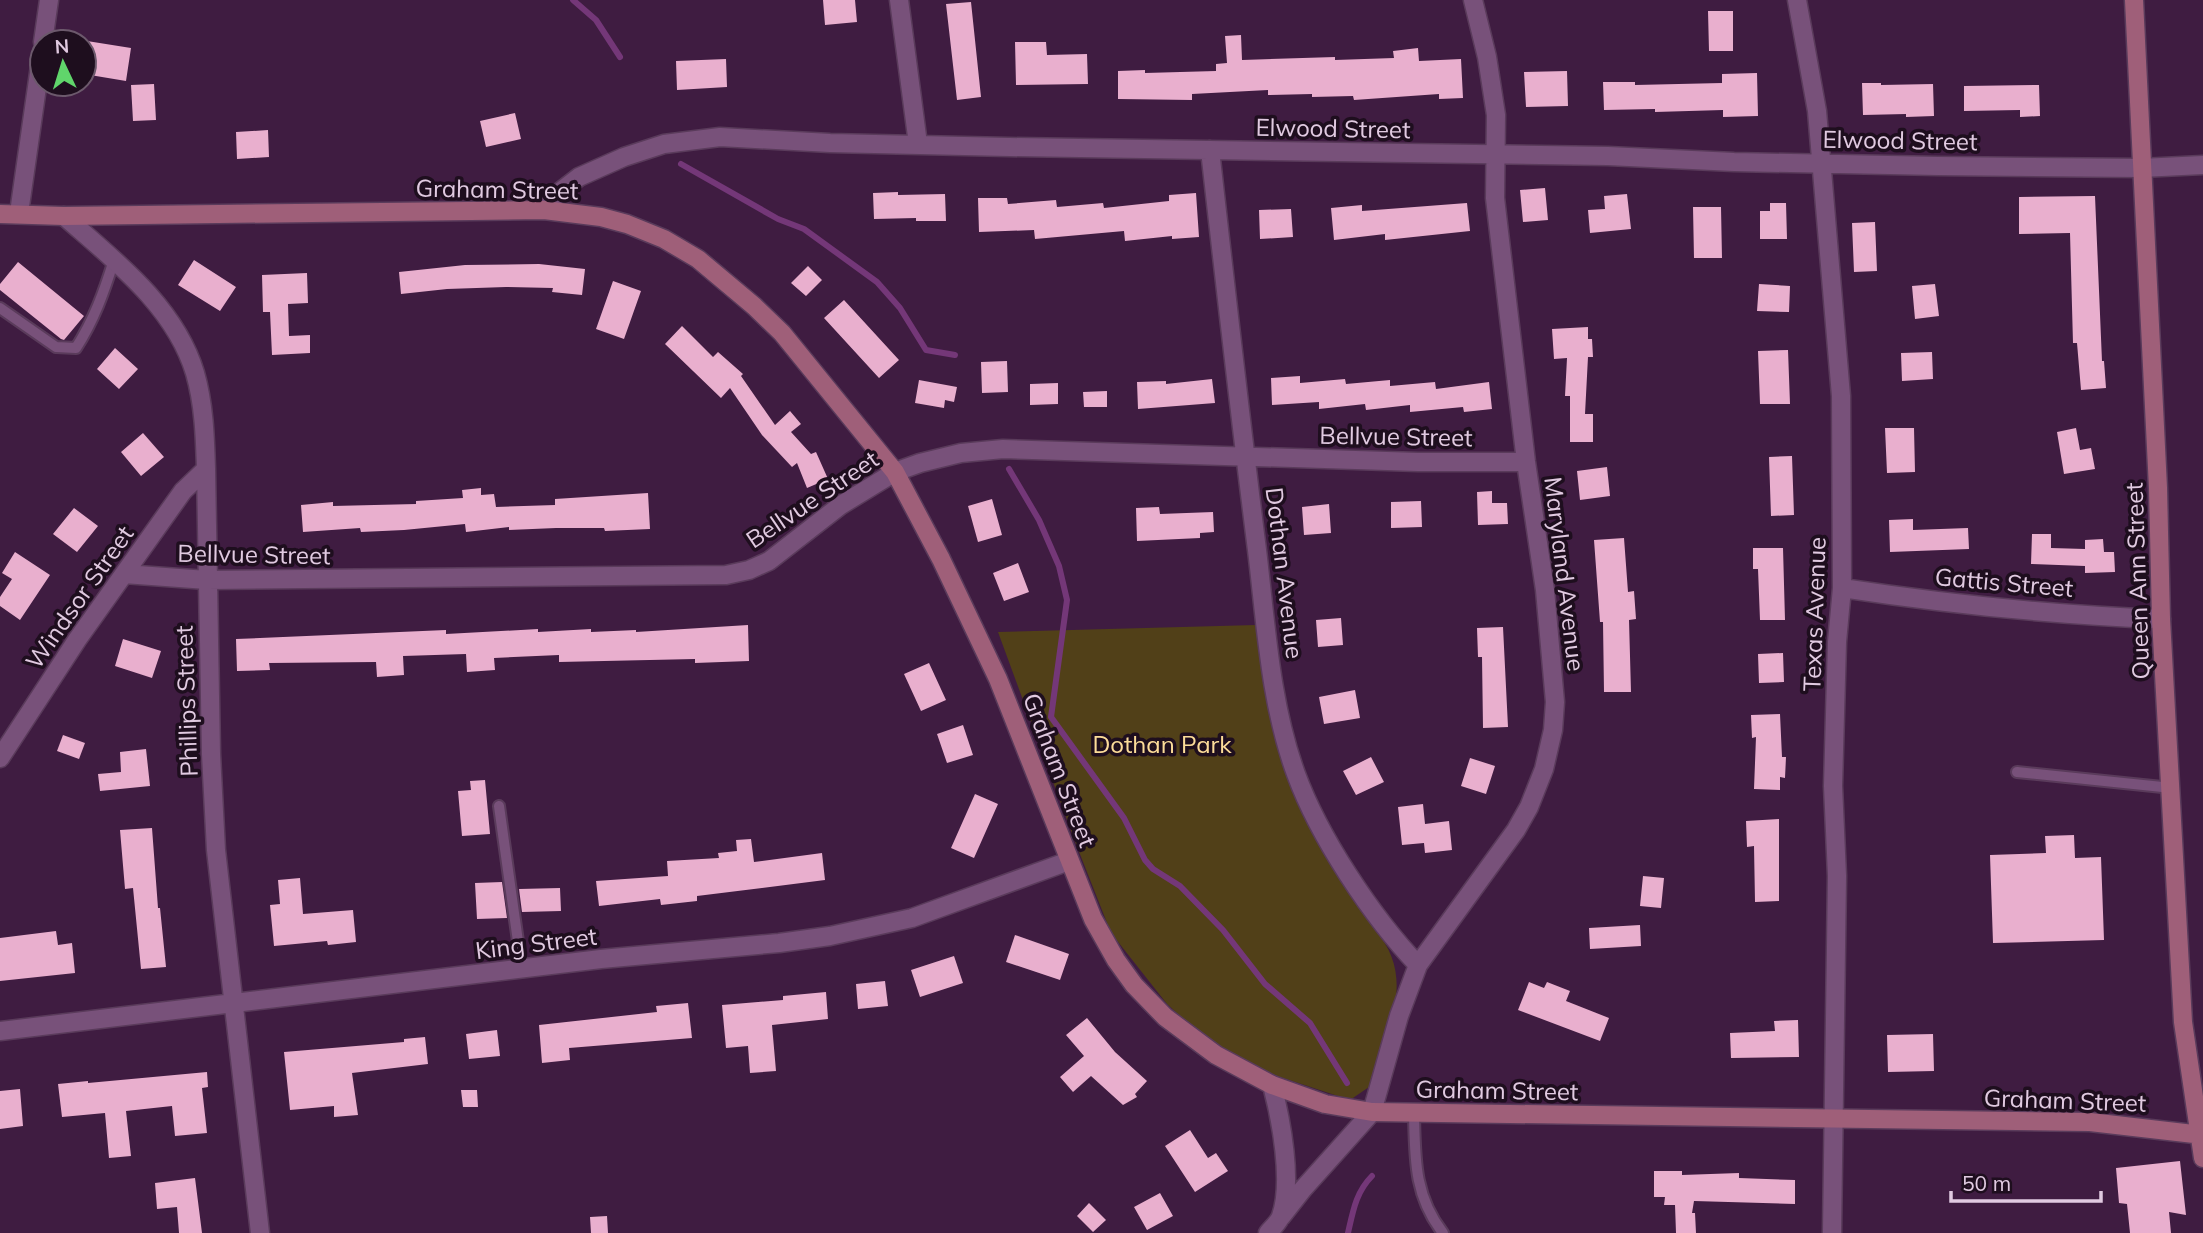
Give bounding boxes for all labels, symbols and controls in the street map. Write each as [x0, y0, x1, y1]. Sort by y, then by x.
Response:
north arrow [28, 28, 98, 98]
text: N [54, 34, 70, 59]
street label: Elwood Street [1255, 112, 1411, 144]
street label: Elwood Street [1822, 124, 1978, 156]
street label: Graham Street [415, 173, 579, 205]
street label: Bellvue Street [1319, 420, 1473, 452]
street label: Bellvue Street [740, 444, 884, 554]
street label: Maryland Avenue [1538, 475, 1592, 673]
street label: Queen Ann Street [2119, 482, 2155, 680]
street label: Dothan Avenue [1260, 486, 1310, 660]
street label: Windsor Street [19, 520, 139, 674]
street label: Texas Avenue [1796, 536, 1832, 692]
street label: Bellvue Street [177, 538, 331, 570]
street label: Gattis Street [1934, 561, 2074, 603]
street label: Phillips Street [168, 625, 204, 777]
street label: Graham Street [1017, 689, 1103, 851]
park label: Dothan Park [1092, 729, 1232, 759]
street label: King Street [474, 921, 598, 965]
street label: Graham Street [1415, 1074, 1579, 1106]
street label: Graham Street [1983, 1082, 2147, 1118]
scale bar [1951, 1160, 2102, 1204]
text: 50 m [1962, 1170, 2011, 1196]

